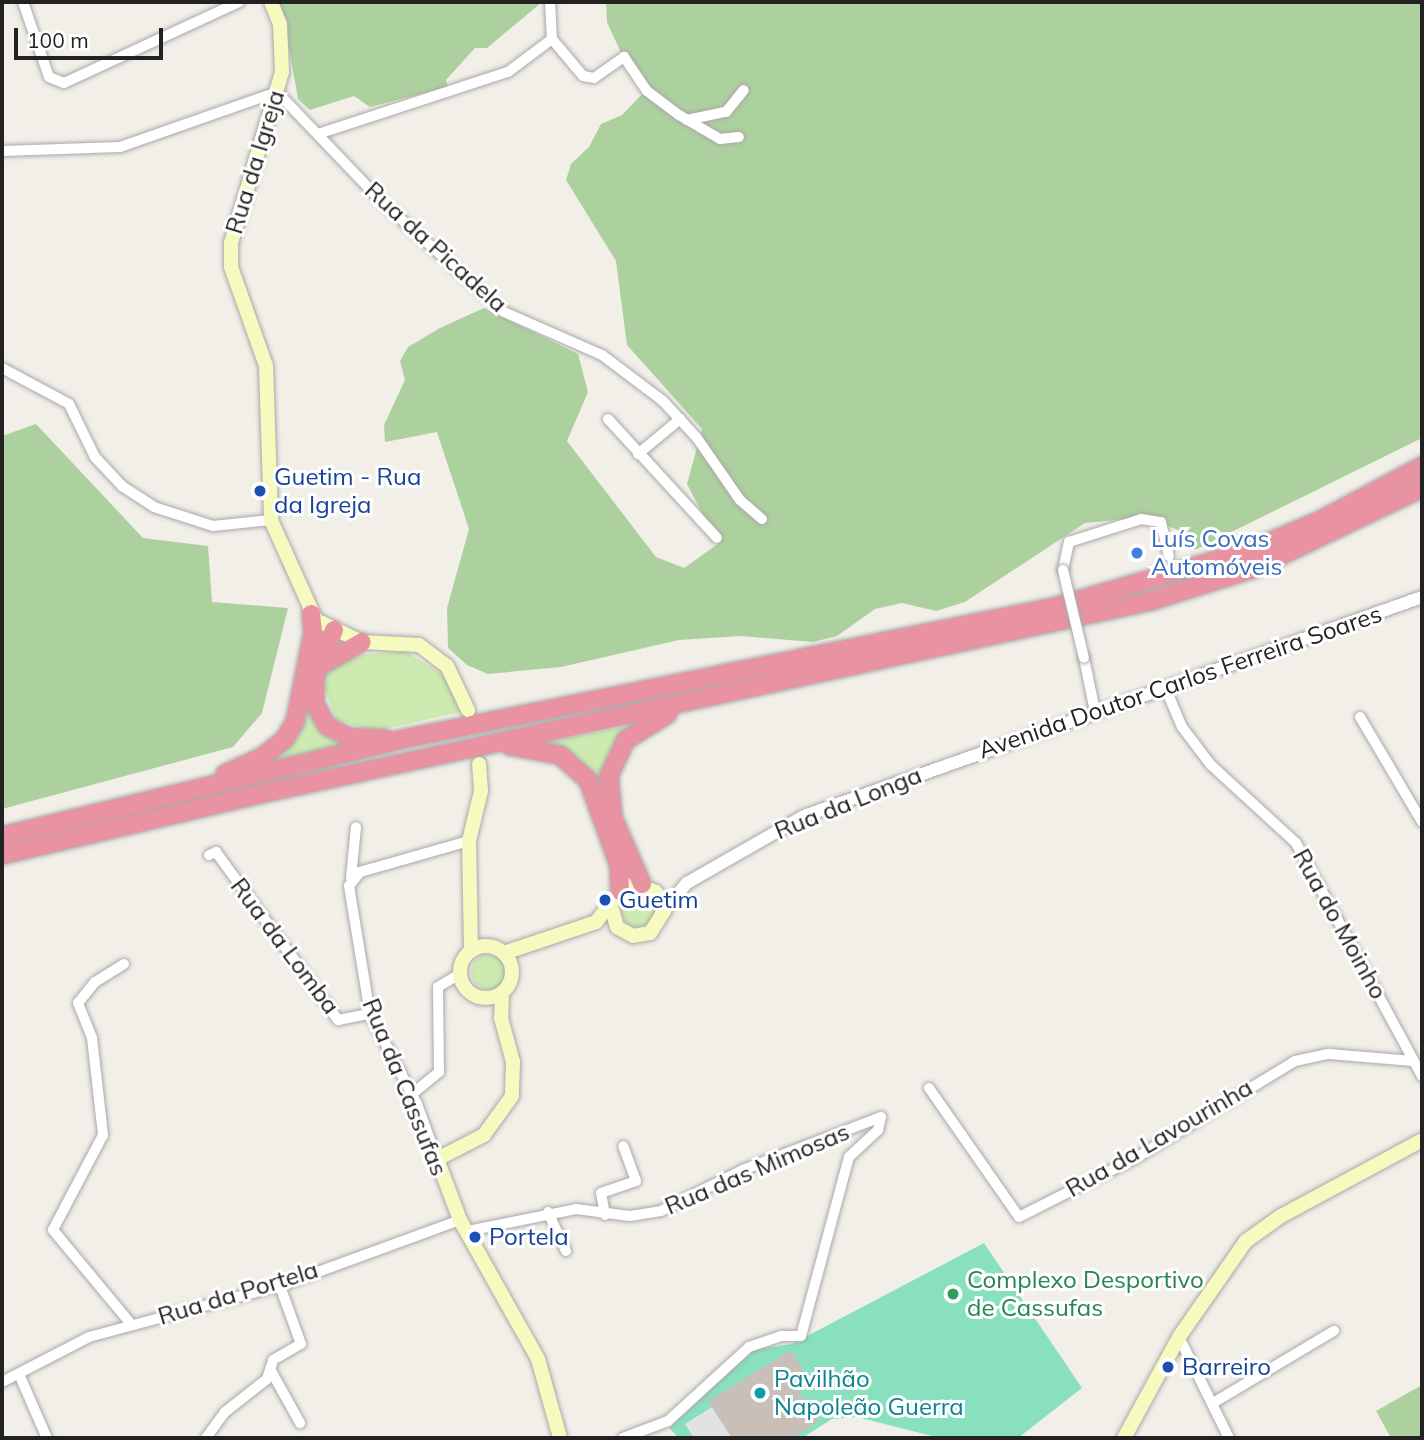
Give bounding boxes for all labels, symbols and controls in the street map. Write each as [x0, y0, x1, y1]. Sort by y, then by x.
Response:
scale bar [18, 14, 166, 58]
text: 100 m [27, 27, 89, 53]
street label: Rua da Igreja [220, 87, 290, 237]
street label: Rua da Picadela [359, 176, 513, 318]
place label: Guetim - Rua da Igreja [274, 463, 421, 519]
marker: Guetim - Rua da Igreja [252, 483, 268, 499]
place label: Luís Covas Automóveis [1151, 525, 1282, 581]
marker: Luís Covas Automóveis [1129, 545, 1145, 561]
street label: Avenida Doutor Carlos Ferreira Soares [975, 599, 1385, 765]
street label: Rua da Longa [770, 760, 926, 846]
street label: Rua do Moinho [1287, 844, 1393, 1004]
street label: Rua da Lomba [225, 872, 345, 1020]
place label: Guetim [619, 886, 699, 914]
marker: Guetim [597, 892, 613, 908]
street label: Rua da Cassufas [356, 994, 454, 1180]
street label: Rua da Lavourinha [1061, 1073, 1257, 1203]
street label: Rua das Mimosas [661, 1117, 853, 1221]
place label: Portela [489, 1223, 569, 1251]
marker: Portela [467, 1229, 483, 1245]
street label: Rua da Portela [155, 1255, 321, 1331]
place label: Complexo Desportivo de Cassufas [967, 1266, 1204, 1322]
marker: Complexo Desportivo de Cassufas [945, 1286, 961, 1302]
place label: Barreiro [1182, 1353, 1271, 1381]
marker: Barreiro [1160, 1359, 1176, 1375]
place label: Pavilhão Napoleão Guerra [774, 1365, 964, 1421]
marker: Pavilhão Napoleão Guerra [752, 1385, 768, 1401]

